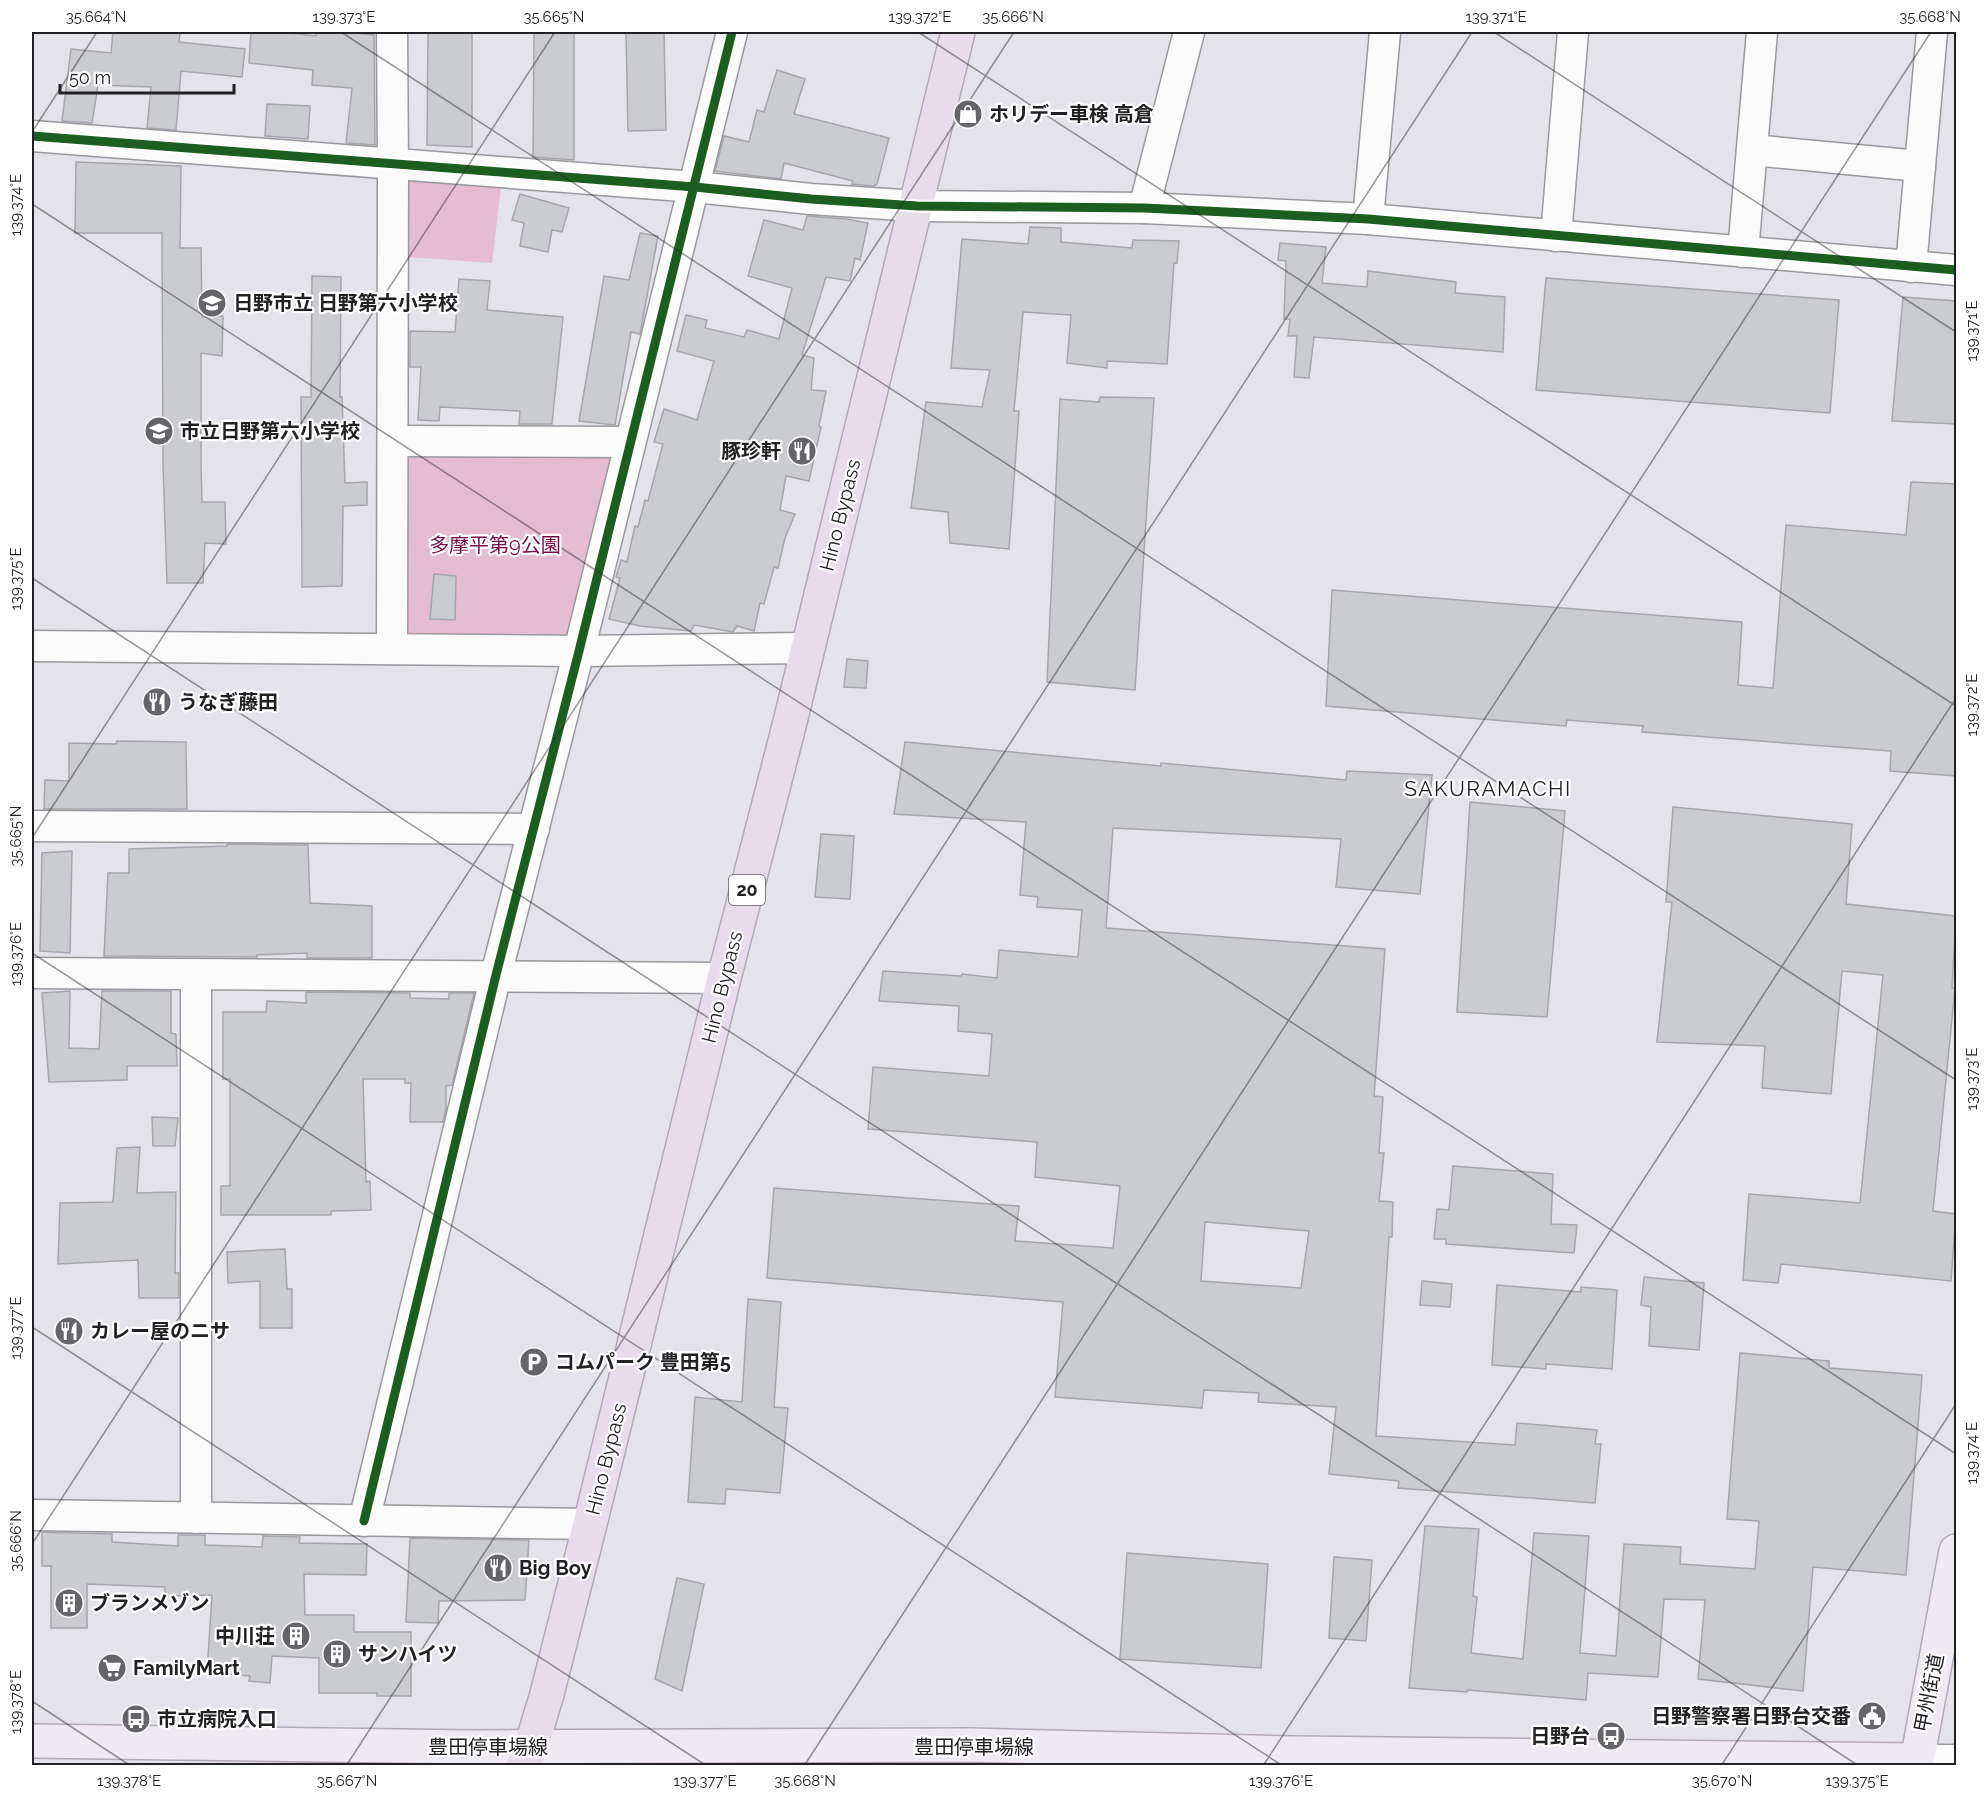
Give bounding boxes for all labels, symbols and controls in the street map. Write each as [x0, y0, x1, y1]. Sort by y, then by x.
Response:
text: 35.664°N [66, 8, 126, 26]
text: 139.373°E [313, 8, 375, 26]
text: 35.665°N [524, 8, 584, 26]
text: 139.372°E [889, 8, 951, 26]
text: 35.666°N [982, 8, 1044, 26]
text: 139.371°E [1465, 8, 1527, 26]
text: 35.668°N [1899, 8, 1961, 26]
scale bar [60, 57, 234, 95]
text: 50 m [69, 67, 111, 88]
shop icon: ホリデー車検 高倉 [952, 98, 984, 130]
place label: ホリデー車検 高倉 [989, 102, 1154, 126]
text: 139.374°E [7, 174, 25, 236]
school or university icon: 日野市立 日野第六小学校 [196, 287, 228, 319]
place label: 日野市立 日野第六小学校 [233, 291, 458, 315]
text: 139.371°E [1963, 300, 1981, 362]
school or university icon: 市立日野第六小学校 [143, 415, 175, 447]
place label: 市立日野第六小学校 [180, 419, 360, 443]
restaurant icon: 豚珍軒 [786, 435, 818, 467]
place label: 豚珍軒 [721, 439, 781, 463]
street label: Hino Bypass [815, 457, 865, 573]
park label: 多摩平第9公園 [429, 533, 561, 557]
text: 139.375°E [7, 547, 25, 611]
text: 139.372°E [1963, 674, 1981, 736]
restaurant icon: うなぎ藤田 [141, 686, 173, 718]
place label: うなぎ藤田 [178, 690, 278, 714]
district label: SAKURAMACHI [1404, 776, 1572, 801]
text: 35.665°N [7, 806, 25, 866]
road number: 20 [729, 875, 765, 905]
text: 139.376°E [7, 922, 25, 986]
street label: Hino Bypass [697, 929, 747, 1045]
text: 139.373°E [1963, 1048, 1981, 1110]
text: 139.377°E [7, 1296, 25, 1360]
restaurant icon: カレー屋のニサ [53, 1315, 85, 1347]
place label: カレー屋のニサ [90, 1319, 230, 1343]
parking icon: コムパーク 豊田第5 [518, 1346, 550, 1378]
place label: コムパーク 豊田第5 [555, 1350, 731, 1374]
street label: Hino Bypass [581, 1401, 631, 1517]
text: 139.374°E [1963, 1422, 1981, 1484]
text: 35.666°N [7, 1510, 25, 1572]
restaurant icon: Big Boy [482, 1552, 514, 1584]
place label: Big Boy [519, 1556, 592, 1580]
building icon: ブランメゾン [53, 1587, 85, 1619]
place label: ブランメゾン [90, 1591, 209, 1615]
building icon: 中川荘 [280, 1620, 312, 1652]
place label: 中川荘 [215, 1624, 275, 1648]
building icon: サンハイツ [321, 1638, 353, 1670]
place label: サンハイツ [358, 1642, 458, 1666]
street label: 甲州街道 [1910, 1651, 1948, 1735]
supermarket icon: FamilyMart [96, 1652, 128, 1684]
place label: FamilyMart [133, 1656, 240, 1680]
text: 139.378°E [7, 1670, 25, 1734]
public building icon: 日野警察署日野台交番 [1856, 1700, 1888, 1732]
bus stop icon: 市立病院入口 [120, 1703, 152, 1735]
place label: 日野警察署日野台交番 [1651, 1704, 1851, 1728]
place label: 市立病院入口 [157, 1707, 277, 1731]
bus stop icon: 日野台 [1595, 1720, 1627, 1752]
place label: 日野台 [1530, 1724, 1590, 1748]
street label: 豊田停車場線 [428, 1735, 548, 1759]
street label: 豊田停車場線 [914, 1735, 1034, 1759]
text: 139.378°E [97, 1772, 161, 1790]
text: 35.667°N [317, 1772, 377, 1790]
text: 139.377°E [673, 1772, 737, 1790]
text: 35.668°N [774, 1772, 836, 1790]
text: 139.376°E [1249, 1772, 1313, 1790]
text: 35.670°N [1692, 1772, 1752, 1790]
text: 139.375°E [1825, 1772, 1889, 1790]

